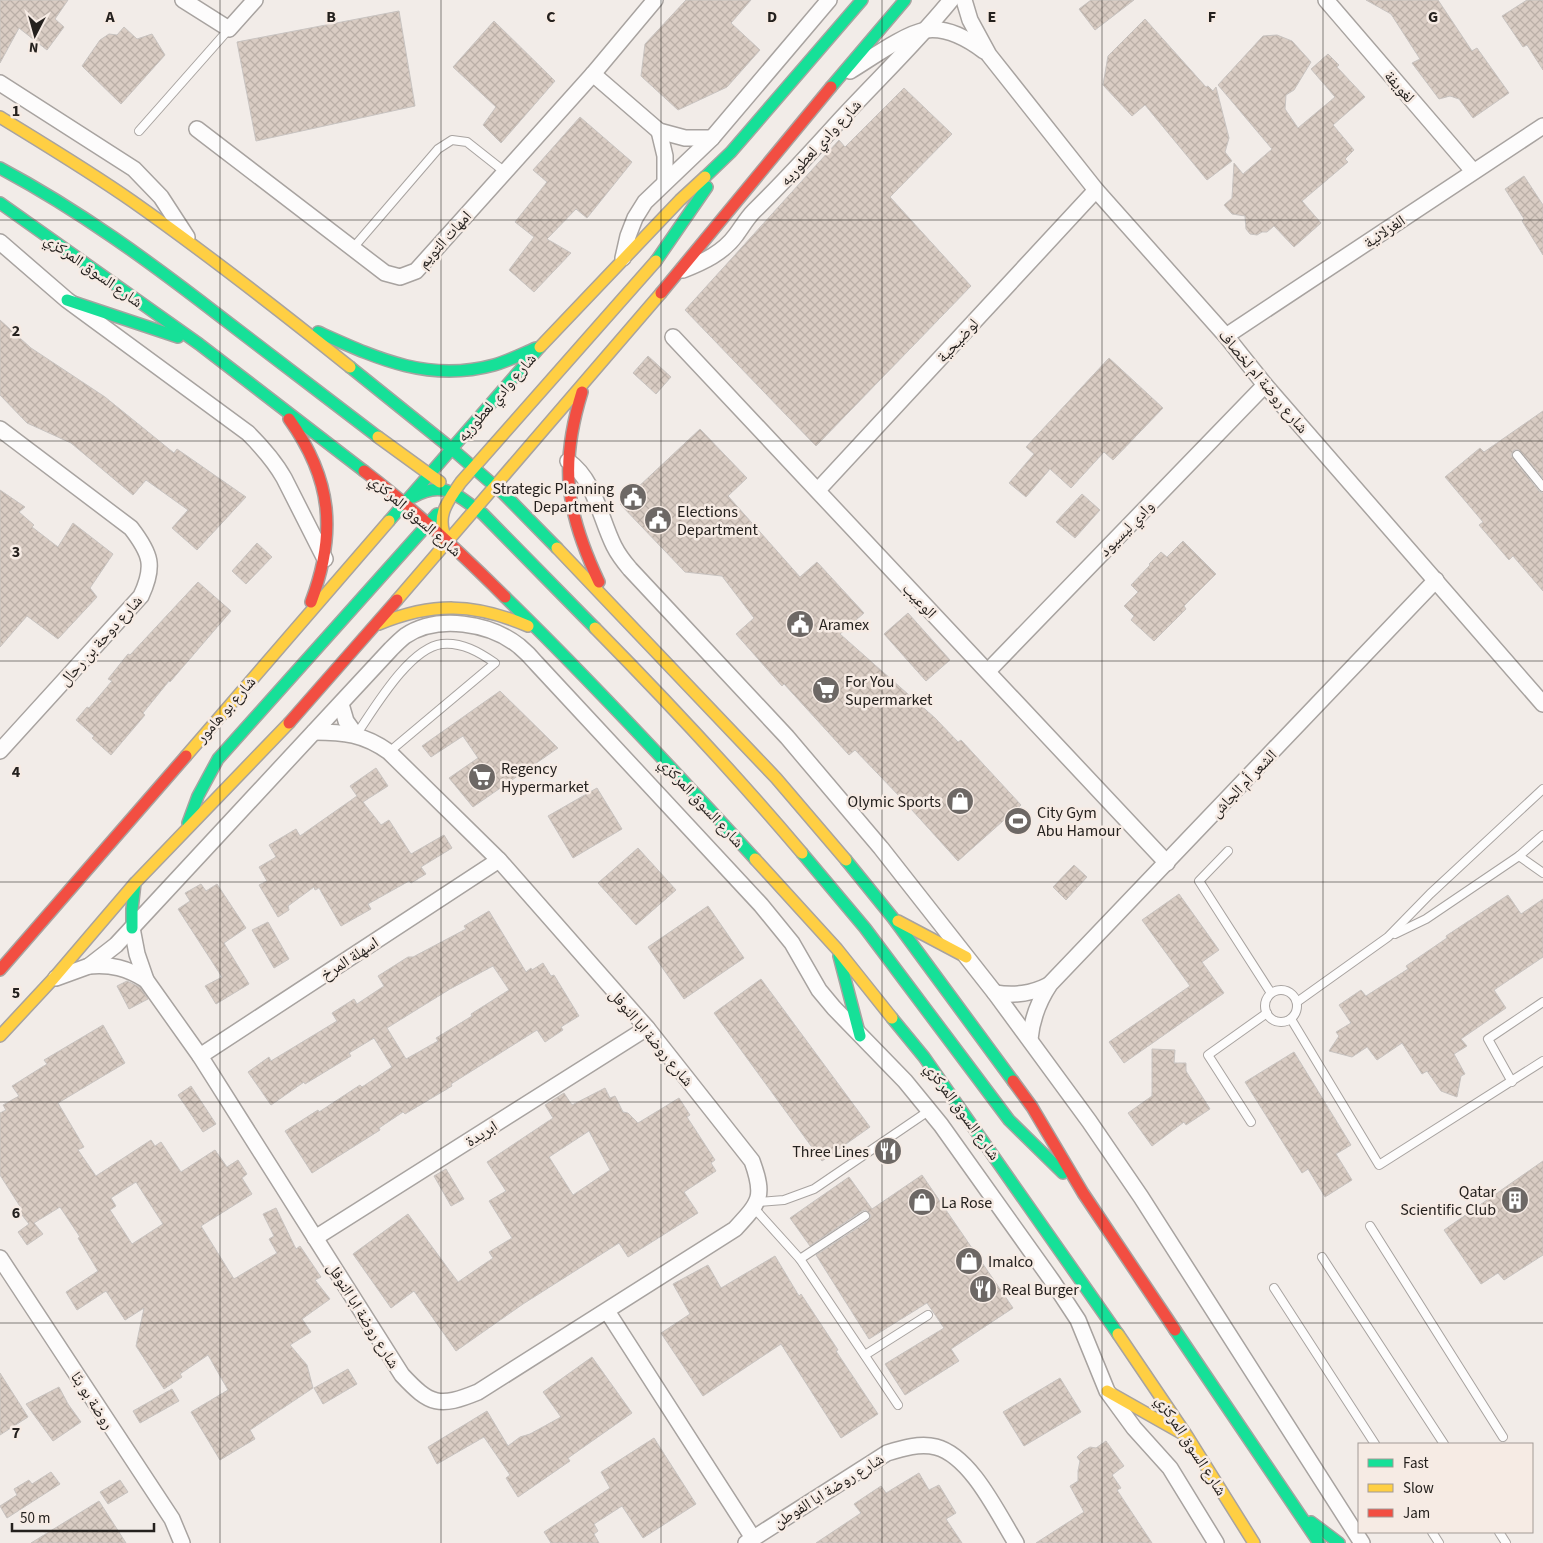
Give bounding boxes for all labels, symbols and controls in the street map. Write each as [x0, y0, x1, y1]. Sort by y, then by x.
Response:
text: A [104, 6, 115, 28]
text: B [326, 6, 336, 28]
text: C [546, 6, 556, 28]
text: D [767, 6, 777, 28]
text: E [988, 6, 996, 28]
text: F [1208, 6, 1216, 28]
text: G [1428, 6, 1438, 28]
north arrow [10, 10, 60, 60]
text: N [28, 37, 39, 57]
street label: لغويفة [1379, 66, 1419, 108]
street label: شارع وادي لعطوريه [775, 95, 867, 192]
text: 1 [12, 100, 20, 122]
street label: امهات التويم [413, 206, 477, 273]
street label: الغزلانية [1359, 210, 1410, 254]
street label: شارع السوق المركزي [39, 229, 147, 314]
street label: لوضيحية [932, 314, 984, 368]
text: 2 [12, 320, 20, 342]
street label: شارع روضة ام لخصاف [1213, 325, 1313, 438]
street label: شارع وادي لعطوريه [452, 349, 542, 447]
street label: شارع السوق المركزي [364, 469, 466, 563]
place label: Strategic Planning Department [492, 478, 615, 518]
public building icon: Strategic Planning Department [618, 482, 648, 512]
street label: وادي ليسيود [1094, 496, 1160, 562]
place label: Elections Department [677, 501, 758, 541]
public building icon: Elections Department [643, 505, 673, 535]
text: 3 [12, 541, 20, 563]
street label: الوعيب [897, 578, 942, 623]
street label: شارع دوحة بن رحال [54, 590, 147, 691]
public building icon: Aramex [785, 609, 815, 639]
place label: Aramex [819, 614, 869, 636]
place label: For You Supermarket [845, 671, 933, 711]
street label: شارع بو هامور [190, 672, 261, 749]
supermarket icon: For You Supermarket [811, 675, 841, 705]
street label: الشعر أم الجاش [1206, 745, 1282, 823]
street label: شارع السوق المركزي [653, 753, 749, 853]
place label: Regency Hypermarket [501, 758, 590, 798]
text: 4 [12, 761, 21, 783]
supermarket icon: Regency Hypermarket [467, 762, 497, 792]
shop icon: Olymic Sports [945, 786, 975, 816]
place label: Olymic Sports [848, 791, 941, 813]
place label: City Gym Abu Hamour [1037, 802, 1122, 842]
sports icon: City Gym Abu Hamour [1003, 806, 1033, 836]
street label: اسهلة المرخ [316, 932, 383, 986]
text: 5 [12, 982, 20, 1004]
street label: شارع روضة ابا النوفل [604, 984, 699, 1091]
street label: شارع السوق المركزي [918, 1058, 1005, 1165]
street label: ابريدة [461, 1115, 502, 1152]
restaurant icon: Three Lines [873, 1136, 903, 1166]
place label: Three Lines [792, 1141, 869, 1163]
place label: Qatar Scientific Club [1400, 1181, 1496, 1221]
building icon: Qatar Scientific Club [1500, 1185, 1530, 1215]
shop icon: La Rose [907, 1187, 937, 1217]
place label: La Rose [941, 1192, 992, 1214]
text: 6 [12, 1202, 20, 1224]
shop icon: Imalco [954, 1246, 984, 1276]
place label: Imalco [988, 1251, 1033, 1273]
street label: شارع روضة ابا النوفل [322, 1258, 405, 1373]
restaurant icon: Real Burger [968, 1274, 998, 1304]
place label: Real Burger [1002, 1279, 1079, 1301]
street label: روضة بو بنّا [65, 1367, 119, 1434]
street label: شارع السوق المركزي [1150, 1391, 1232, 1501]
text: 7 [12, 1422, 20, 1444]
legend [1358, 1443, 1533, 1533]
street label: شارع روضة ابا الفوطن [769, 1448, 888, 1534]
text: Fast [1403, 1453, 1429, 1474]
text: Slow [1403, 1478, 1434, 1499]
scale bar [12, 1500, 155, 1532]
text: Jam [1403, 1503, 1430, 1524]
text: 50 m [20, 1508, 50, 1529]

